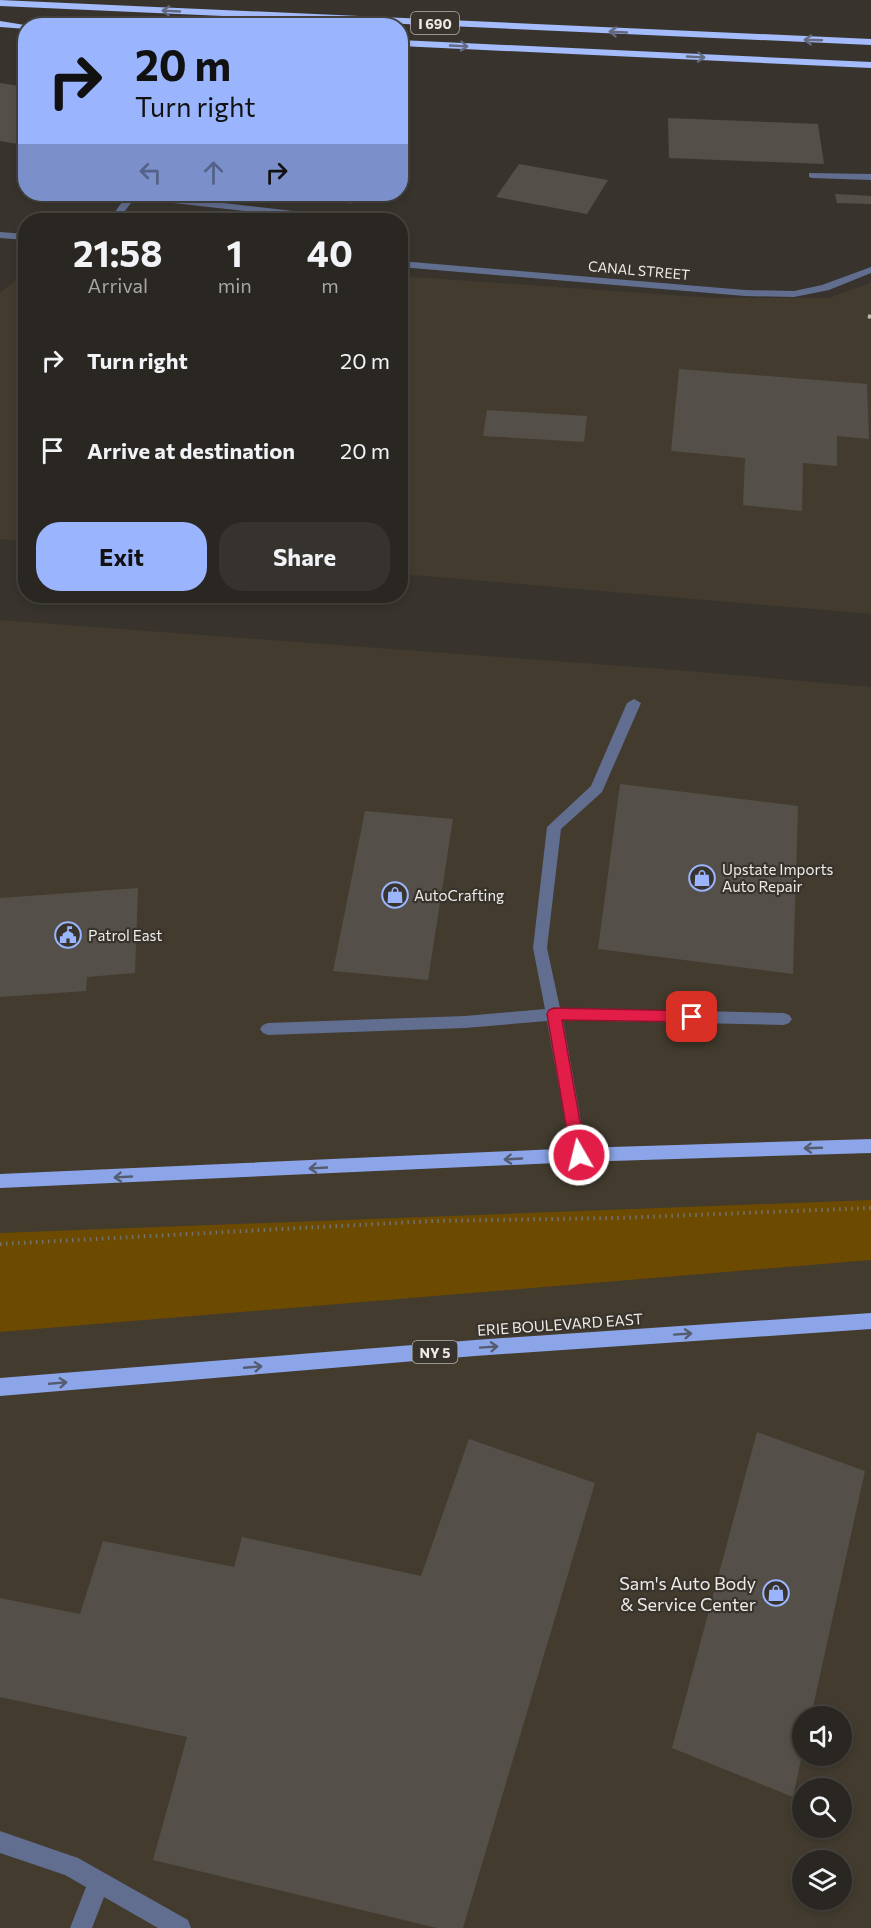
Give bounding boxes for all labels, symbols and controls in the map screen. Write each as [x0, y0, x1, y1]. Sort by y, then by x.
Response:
one-way arrow [162, 5, 182, 16]
road number: I 690 [411, 12, 459, 34]
one-way arrow [608, 26, 628, 37]
one-way arrow [803, 34, 823, 45]
text: 20 m [135, 38, 231, 90]
one-way arrow [448, 40, 468, 51]
icon: right [36, 42, 114, 120]
one-way arrow [685, 51, 705, 62]
text: Turn right [135, 90, 255, 123]
icon: left [134, 156, 167, 189]
icon: ahead [197, 156, 230, 189]
icon: right [260, 156, 293, 189]
text: 21:58 [73, 230, 163, 274]
text: 1 [227, 230, 243, 274]
text: 40 [307, 230, 353, 274]
street label: CANAL STREET [587, 257, 691, 283]
text: Arrival [88, 273, 148, 297]
text: min [218, 273, 252, 297]
text: m [321, 273, 339, 297]
icon: right [36, 344, 69, 377]
text: Turn right [87, 347, 188, 374]
text: 20 m [340, 347, 390, 374]
icon: arrive [36, 434, 69, 467]
text: Arrive at destination [87, 437, 295, 464]
text: 20 m [340, 437, 390, 464]
button: Exit [36, 522, 207, 591]
button: Share [219, 522, 390, 591]
place label: Upstate Imports Auto Repair [722, 860, 834, 895]
shop icon: Upstate Imports Auto Repair [687, 863, 717, 893]
shop icon: AutoCrafting [380, 880, 410, 910]
place label: AutoCrafting [414, 886, 504, 904]
public building icon: Patrol East [53, 920, 83, 950]
place label: Patrol East [88, 926, 162, 944]
pin [666, 991, 717, 1042]
icon: arrive [675, 1000, 708, 1033]
position arrow [547, 1123, 611, 1187]
one-way arrow [803, 1142, 823, 1154]
one-way arrow [503, 1153, 523, 1164]
one-way arrow [308, 1162, 328, 1173]
one-way arrow [114, 1172, 134, 1183]
street label: ERIE BOULEVARD EAST [476, 1309, 644, 1339]
one-way arrow [673, 1328, 693, 1339]
road number: NY 5 [412, 1341, 458, 1363]
one-way arrow [478, 1342, 498, 1353]
one-way arrow [242, 1361, 262, 1372]
one-way arrow [48, 1377, 68, 1388]
place label: Sam's Auto Body & Service Center [619, 1572, 756, 1615]
shop icon: Sam's Auto Body & Service Center [761, 1578, 791, 1608]
map controls [792, 1706, 852, 1910]
button: sound [792, 1706, 852, 1766]
button: search [792, 1778, 852, 1838]
button: layers [792, 1850, 852, 1910]

